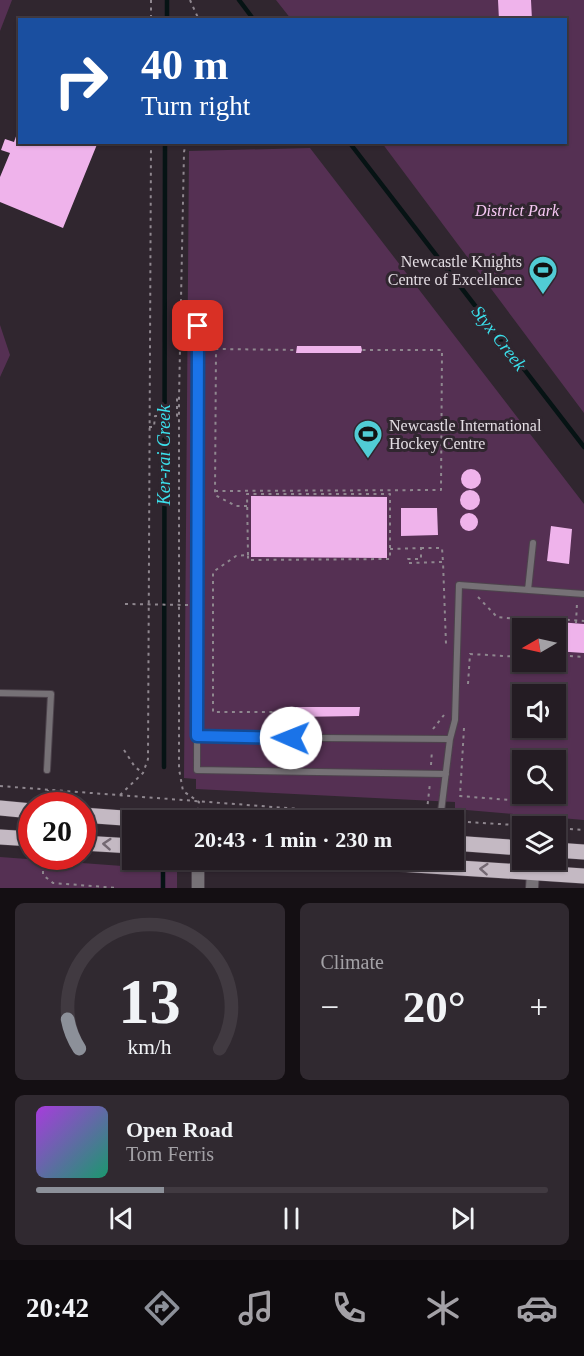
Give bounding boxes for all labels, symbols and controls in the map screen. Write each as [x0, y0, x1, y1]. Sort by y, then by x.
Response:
icon: right [42, 42, 120, 120]
text: 40 m [141, 42, 229, 88]
text: Turn right [141, 91, 250, 121]
park label: District Park [474, 202, 560, 219]
place label: Newcastle Knights Centre of Excellence [388, 253, 522, 288]
sports icon: Newcastle Knights Centre of Excellence [527, 254, 559, 296]
pin [172, 300, 223, 351]
water label: Styx Creek [467, 302, 531, 375]
icon: arrive [181, 309, 214, 342]
water label: Ker-rai Creek [154, 404, 174, 506]
place label: Newcastle International Hockey Centre [389, 417, 542, 453]
sports icon: Newcastle International Hockey Centre [352, 418, 384, 460]
north arrow [512, 618, 566, 672]
map controls [512, 618, 566, 870]
button: sound [512, 684, 566, 738]
position arrow [259, 706, 323, 770]
button: search [512, 750, 566, 804]
speed limit sign: 20 [18, 792, 96, 870]
button: layers [512, 816, 566, 870]
text: 20:43 · 1 min · 230 m [194, 827, 392, 852]
one-way arrow [103, 838, 112, 851]
one-way arrow [479, 863, 488, 876]
text: Climate [321, 951, 384, 973]
text: 13 [119, 967, 181, 1036]
text: 20° [403, 982, 466, 1032]
text: − [321, 989, 339, 1025]
text: + [529, 989, 548, 1025]
text: km/h [128, 1035, 172, 1059]
text: Open Road [126, 1117, 233, 1142]
text: Tom Ferris [126, 1143, 214, 1165]
icon: previous [105, 1202, 138, 1235]
icon: pause [275, 1202, 308, 1235]
icon: next [446, 1202, 479, 1235]
icon: directions [141, 1287, 183, 1329]
icon: music [235, 1287, 277, 1329]
icon: phone [328, 1287, 370, 1329]
icon: climate [422, 1287, 464, 1329]
icon: car [516, 1287, 558, 1329]
text: 20:42 [26, 1293, 89, 1323]

